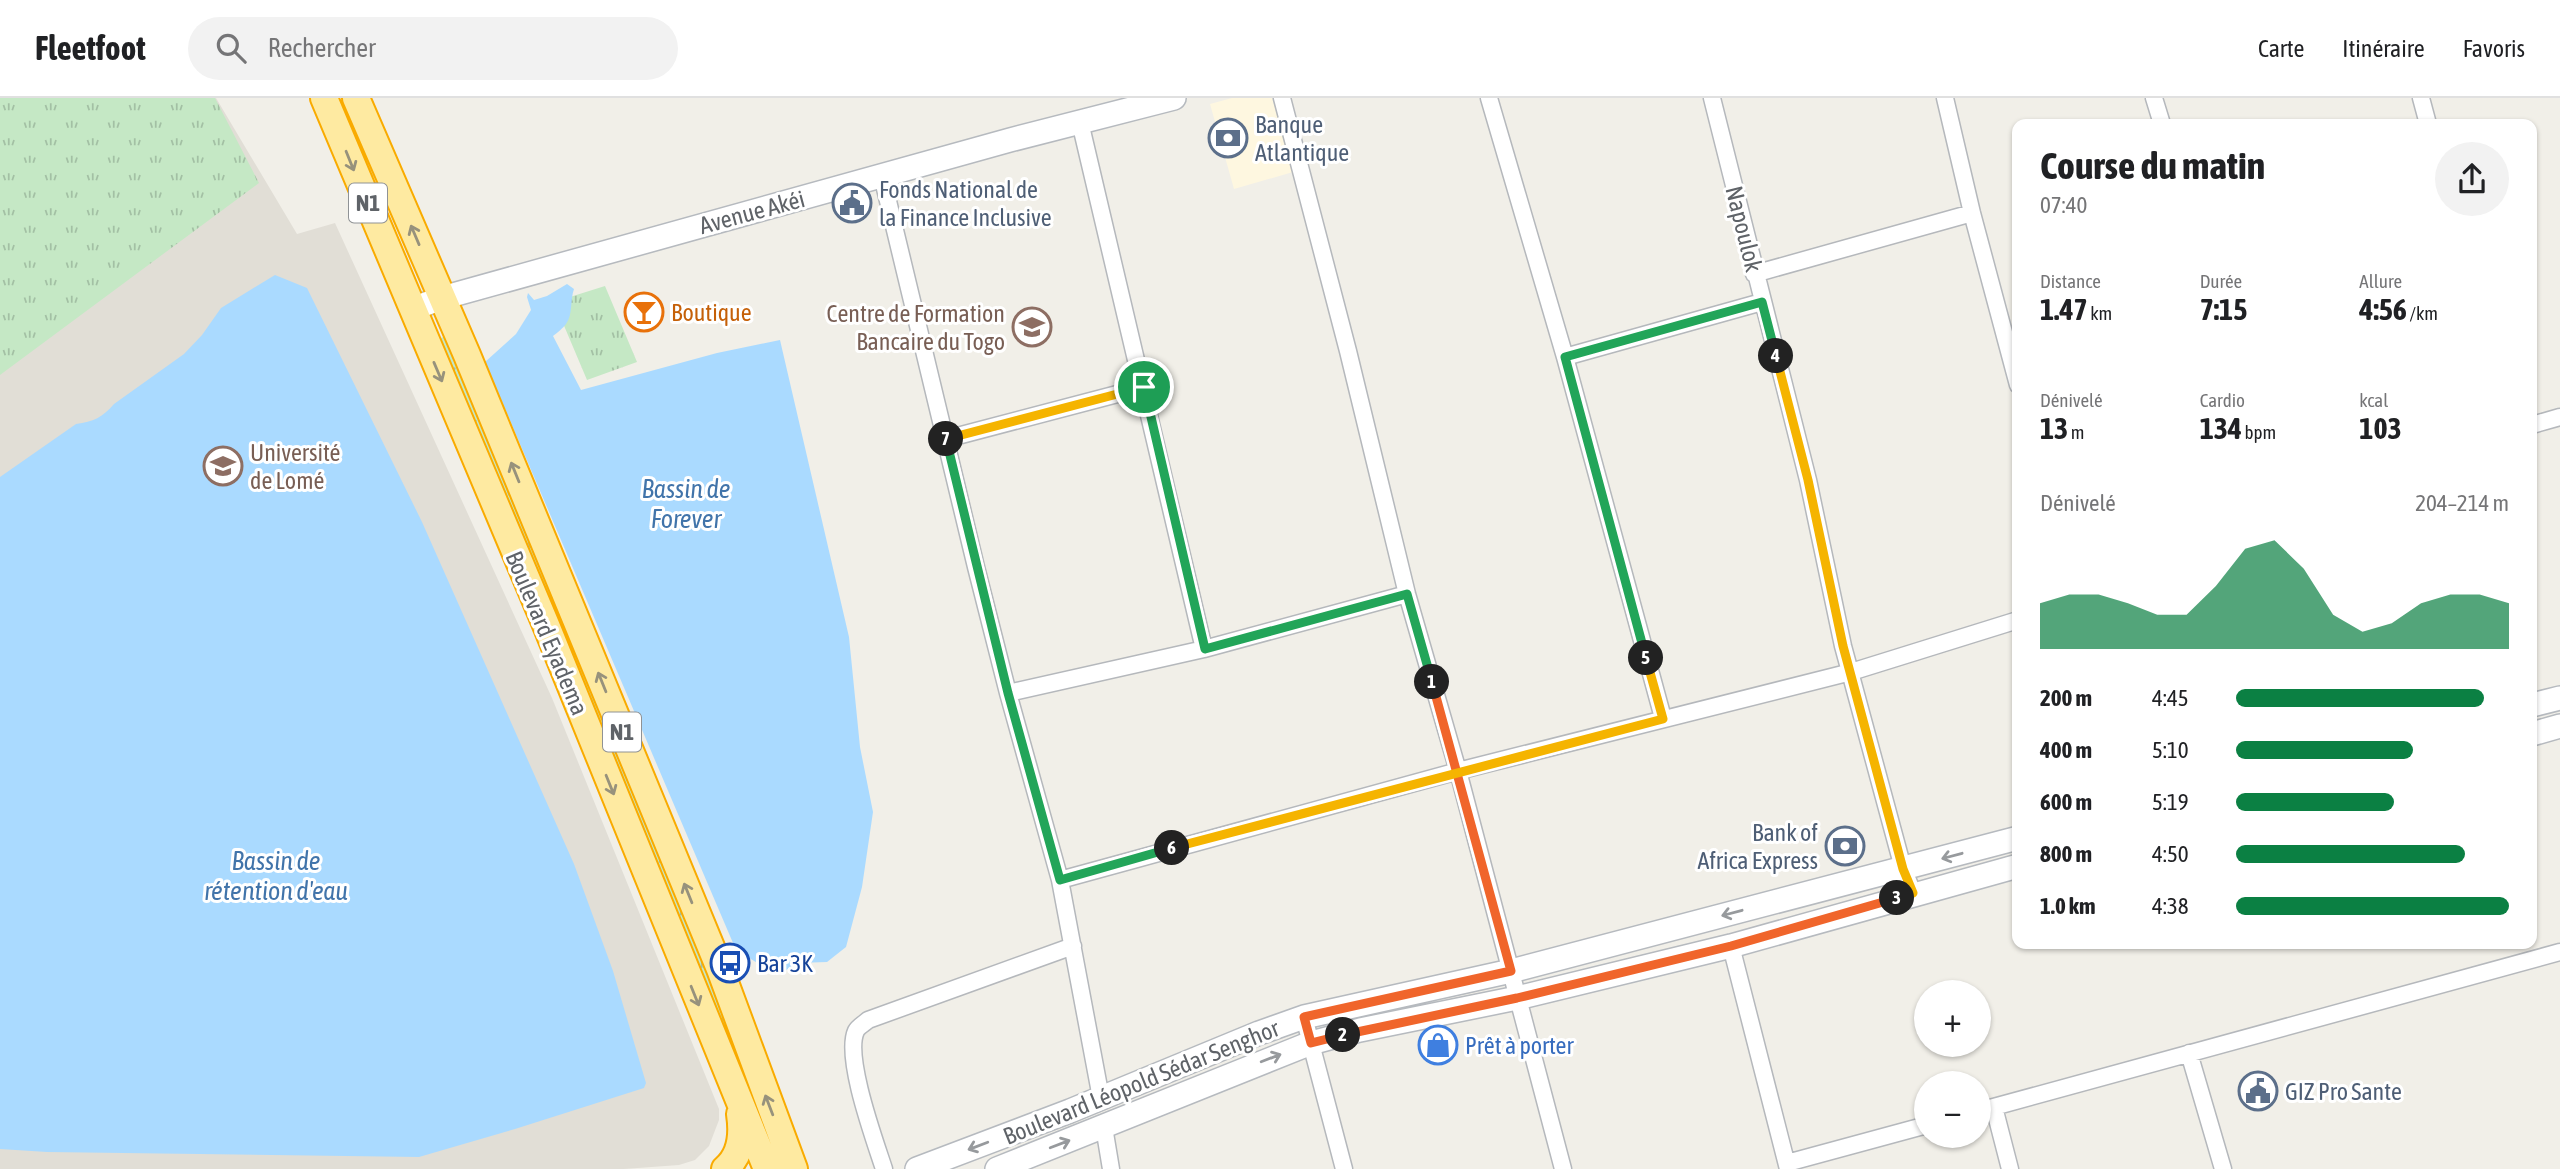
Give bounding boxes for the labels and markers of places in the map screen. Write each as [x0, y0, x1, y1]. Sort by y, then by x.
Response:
place label: Banque Atlantique [1255, 111, 1349, 166]
bank icon: Banque Atlantique [1207, 117, 1249, 159]
place label: Fonds National de la Finance Inclusive [879, 176, 1052, 231]
public building icon: Fonds National de la Finance Inclusive [831, 182, 873, 224]
bar icon: Boutique [623, 291, 665, 333]
place label: Boutique [671, 299, 752, 326]
place label: Centre de Formation Bancaire du Togo [827, 300, 1005, 355]
school or university icon: Centre de Formation Bancaire du Togo [1011, 306, 1053, 348]
pin: 4 [1758, 338, 1794, 374]
pin [1114, 357, 1174, 417]
pin: 7 [928, 422, 964, 456]
place label: Université de Lomé [250, 439, 341, 494]
school or university icon: Université de Lomé [202, 445, 244, 487]
pin: 5 [1628, 640, 1664, 676]
pin: 1 [1414, 664, 1450, 700]
place label: Bank of Africa Express [1697, 819, 1818, 874]
bank icon: Bank of Africa Express [1824, 825, 1866, 867]
pin: 6 [1154, 830, 1190, 866]
pin: 3 [1880, 880, 1914, 916]
bus stop icon: Bar 3K [709, 942, 751, 984]
place label: Bar 3K [757, 950, 813, 977]
pin: 2 [1326, 1018, 1360, 1052]
shop icon: Prêt à porter [1417, 1024, 1459, 1066]
place label: Prêt à porter [1465, 1032, 1574, 1059]
public building icon: GIZ Pro Sante [2237, 1070, 2279, 1112]
place label: GIZ Pro Sante [2285, 1078, 2402, 1105]

